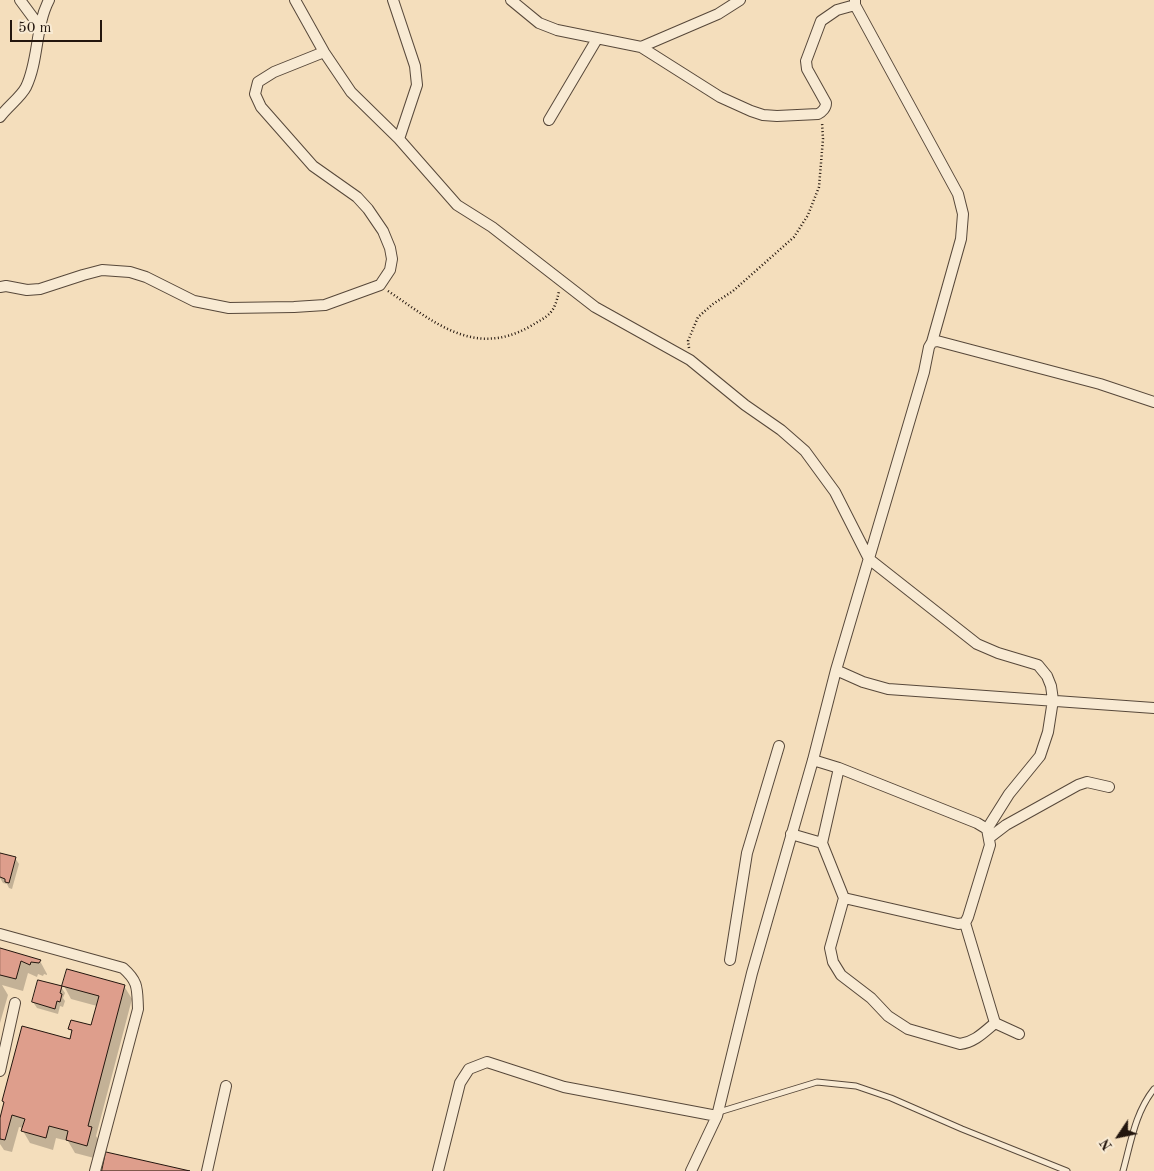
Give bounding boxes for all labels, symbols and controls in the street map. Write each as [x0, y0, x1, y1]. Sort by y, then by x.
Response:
scale bar [12, 10, 105, 42]
text: 50 m [18, 21, 52, 36]
north arrow [1094, 1111, 1144, 1161]
text: N [1098, 1136, 1115, 1153]

